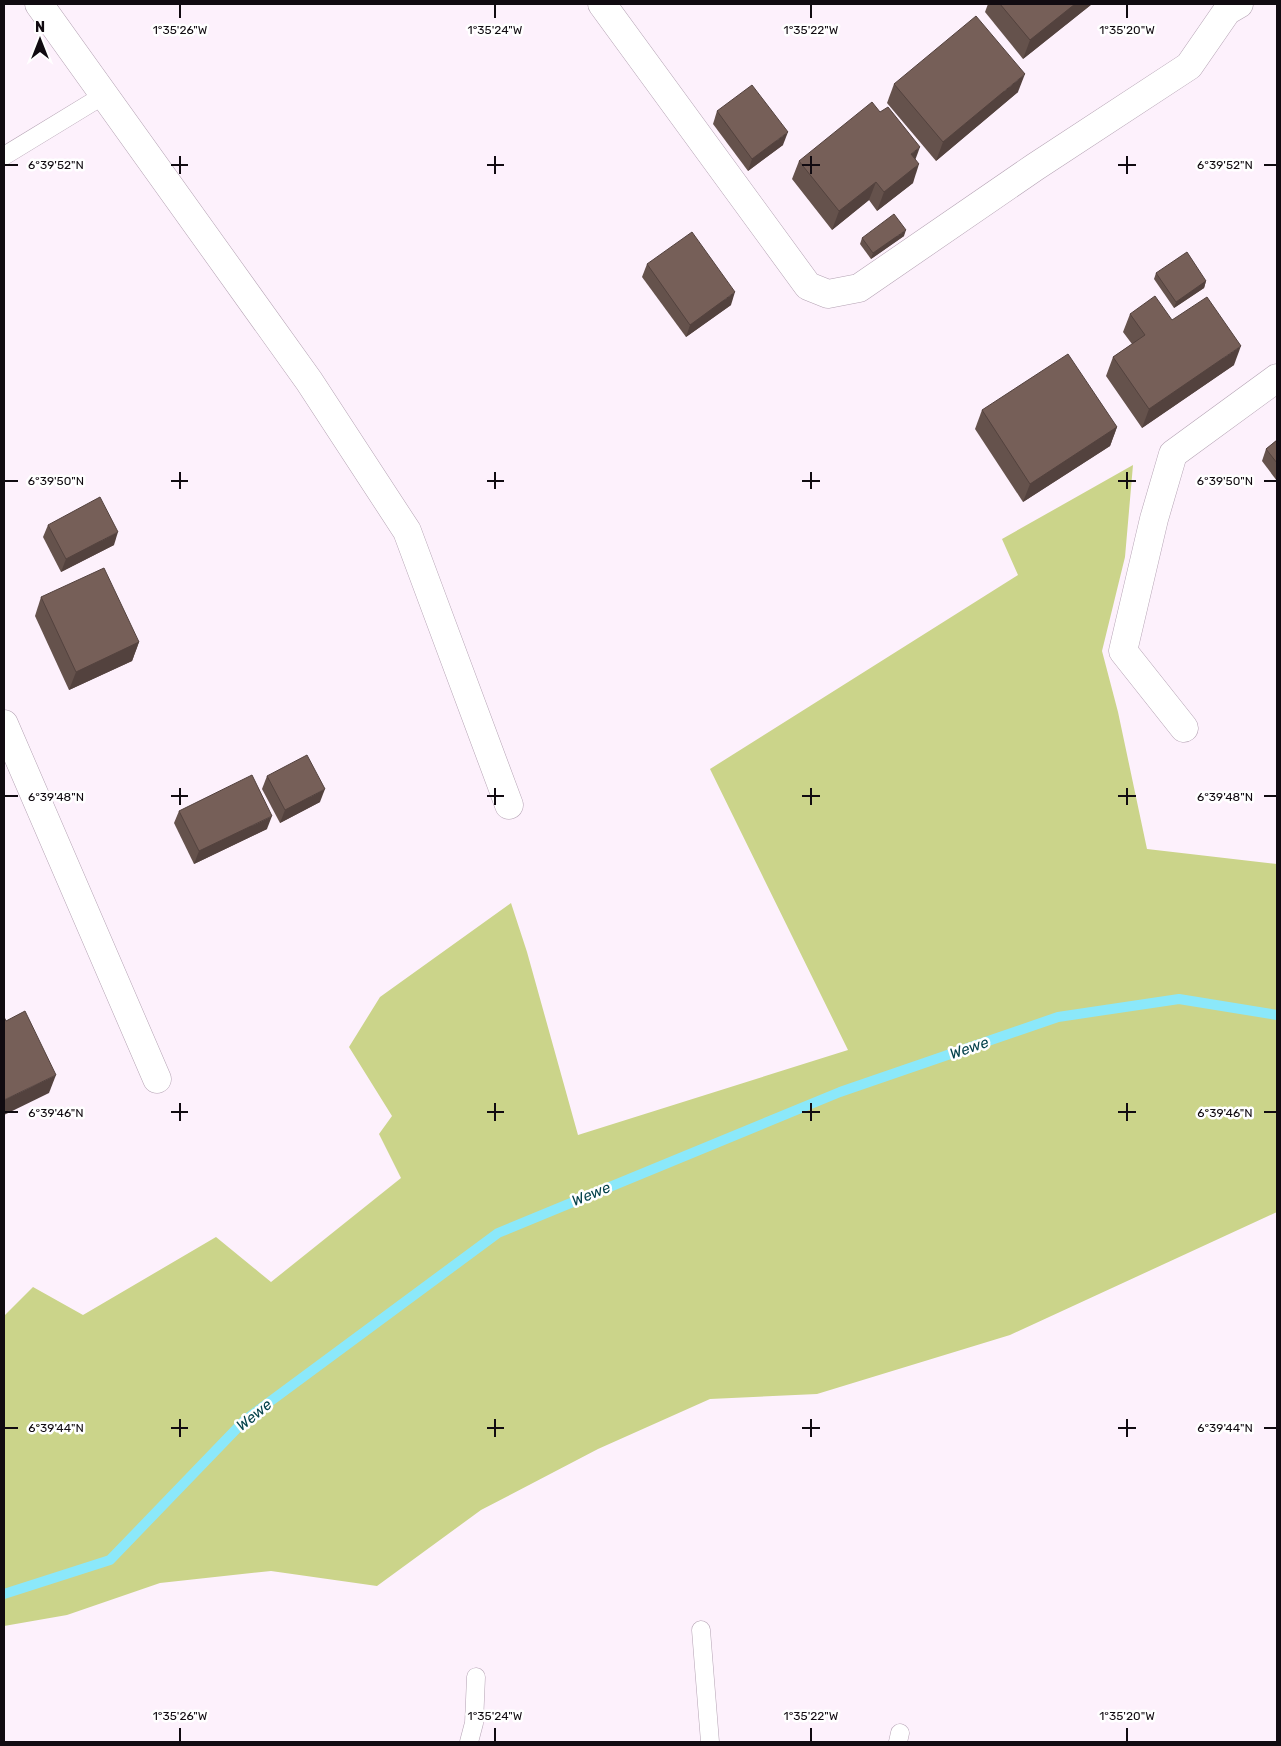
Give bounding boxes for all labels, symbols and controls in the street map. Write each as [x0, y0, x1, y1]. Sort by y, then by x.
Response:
north arrow [15, 15, 65, 65]
text: N [35, 19, 45, 36]
text: 1°35'26"W [153, 23, 208, 37]
text: 1°35'24"W [468, 23, 523, 37]
text: 1°35'22"W [784, 23, 839, 37]
text: 1°35'20"W [1099, 23, 1155, 37]
text: 6°39'52"N [28, 158, 84, 172]
text: 6°39'52"N [1197, 158, 1253, 172]
text: 6°39'50"N [28, 474, 84, 488]
text: 6°39'50"N [1197, 474, 1253, 488]
text: 6°39'48"N [28, 790, 84, 804]
text: 6°39'48"N [1197, 790, 1253, 804]
water label: Wewe [947, 1033, 991, 1063]
text: 6°39'46"N [28, 1106, 84, 1120]
text: 6°39'46"N [1197, 1106, 1253, 1120]
water label: Wewe [569, 1178, 614, 1210]
water label: Wewe [233, 1395, 276, 1435]
text: 6°39'44"N [28, 1421, 84, 1435]
text: 6°39'44"N [1197, 1421, 1253, 1435]
text: 1°35'26"W [153, 1709, 208, 1723]
text: 1°35'24"W [468, 1709, 523, 1723]
text: 1°35'22"W [784, 1709, 839, 1723]
text: 1°35'20"W [1099, 1709, 1155, 1723]

